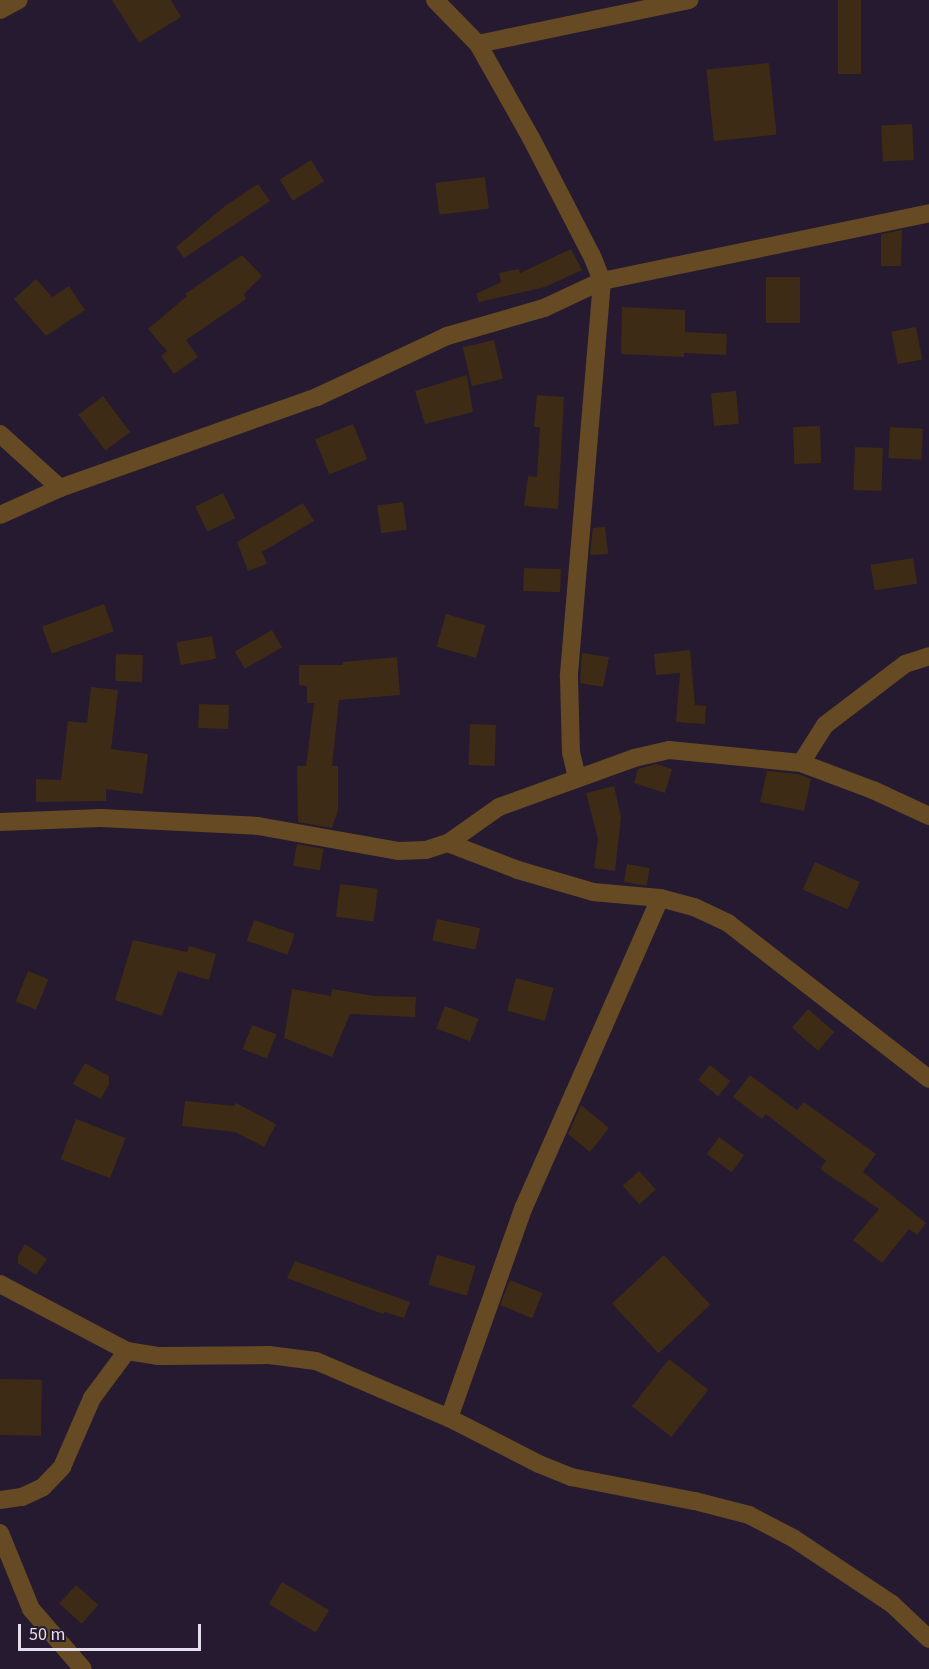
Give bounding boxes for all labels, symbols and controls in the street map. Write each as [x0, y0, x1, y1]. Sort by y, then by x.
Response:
scale bar [21, 1612, 204, 1650]
text: 50 m [29, 1622, 65, 1647]

